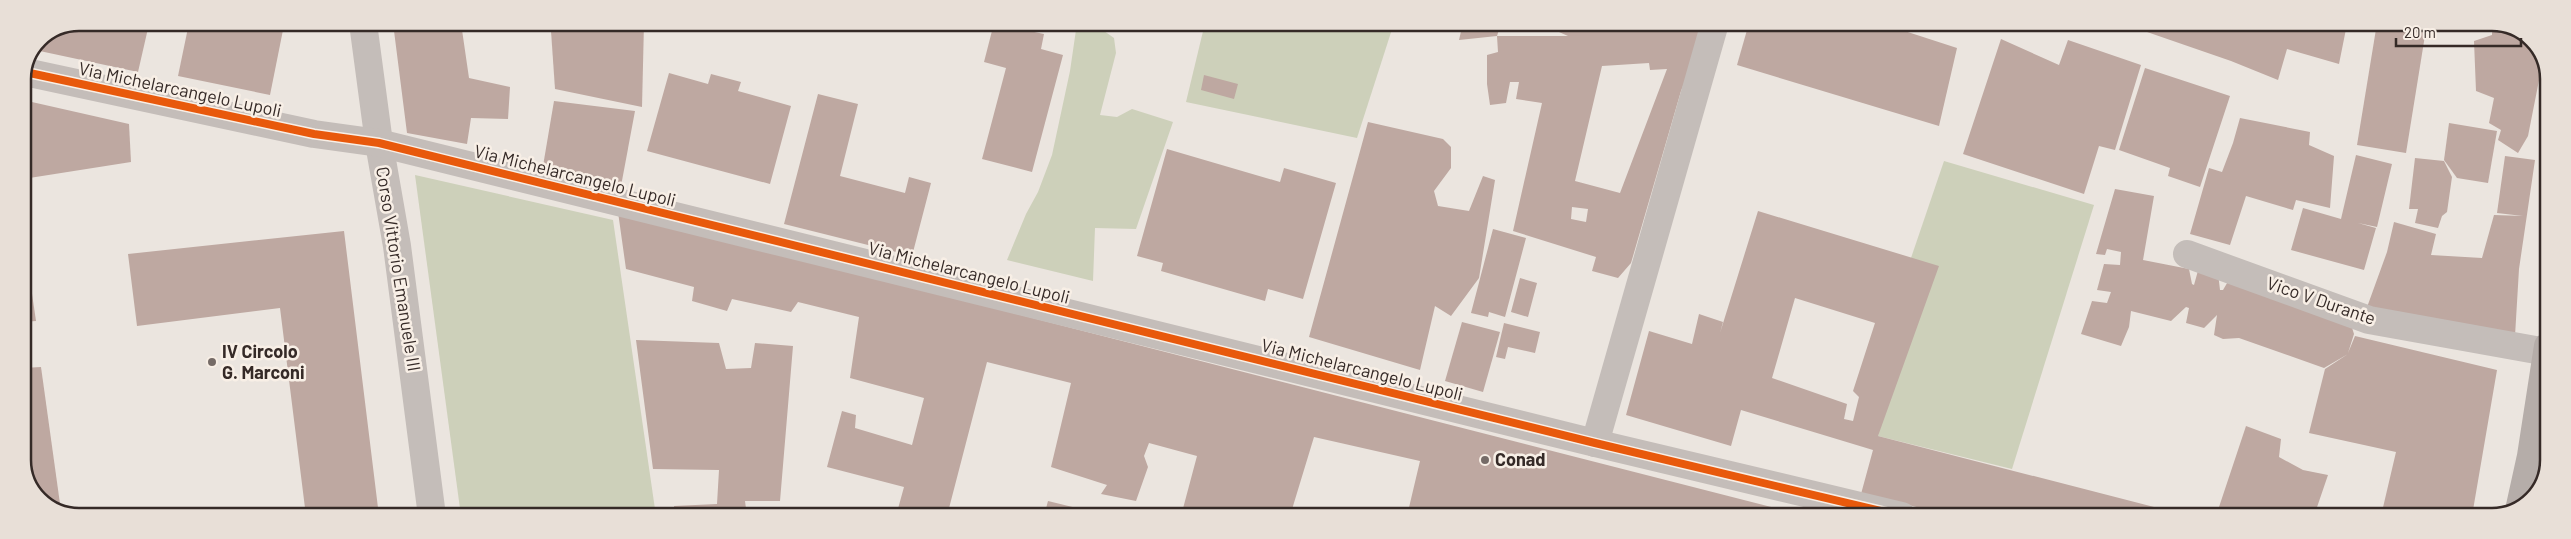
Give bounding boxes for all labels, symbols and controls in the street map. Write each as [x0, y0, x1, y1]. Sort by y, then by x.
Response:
scale bar [2396, 15, 2521, 47]
text: 20 m [2404, 23, 2436, 41]
street label: Via Michelarcangelo Lupoli [77, 57, 284, 121]
street label: Via Michelarcangelo Lupoli [472, 139, 678, 211]
street label: Corso Vittorio Emanuele III [372, 165, 426, 373]
street label: Via Michelarcangelo Lupoli [866, 236, 1072, 308]
street label: Vico V Durante [2264, 271, 2379, 329]
street label: Via Michelarcangelo Lupoli [1259, 333, 1465, 405]
place label: IV Circolo G. Marconi [222, 340, 304, 383]
marker: IV Circolo G. Marconi [206, 356, 218, 368]
place label: Conad [1495, 448, 1546, 470]
marker: Conad [1479, 454, 1491, 466]

